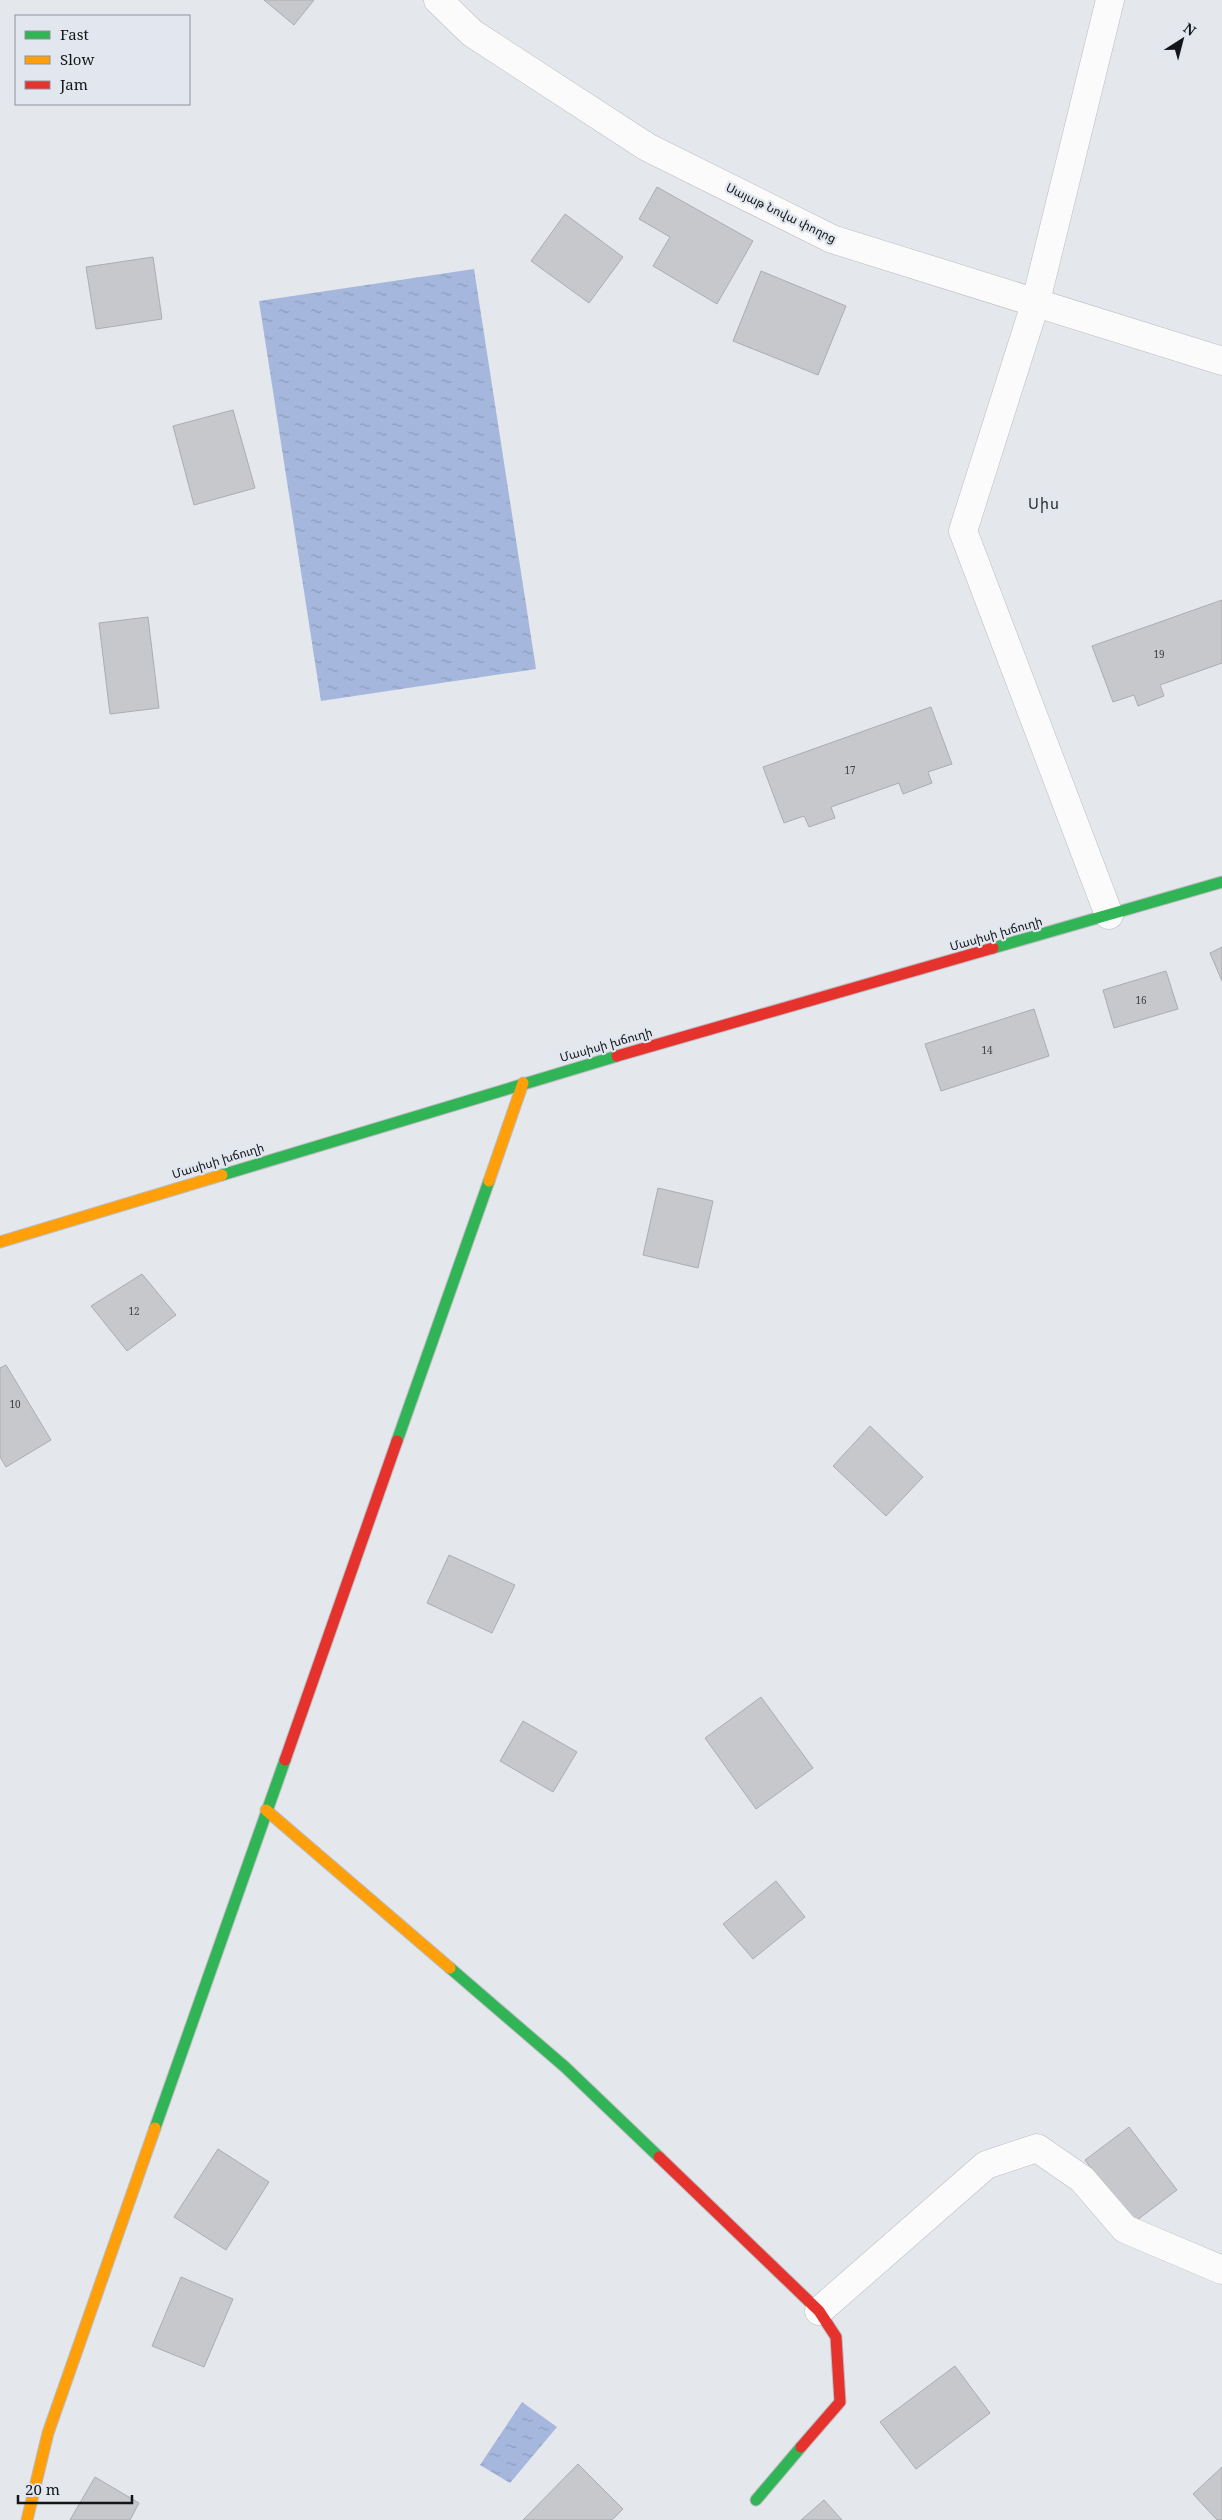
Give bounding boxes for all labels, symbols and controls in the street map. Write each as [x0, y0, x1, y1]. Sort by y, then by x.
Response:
legend [15, 15, 190, 105]
north arrow [1157, 15, 1207, 65]
text: N [1180, 18, 1200, 40]
text: Fast [60, 24, 89, 44]
text: Slow [60, 49, 94, 69]
text: Jam [59, 74, 88, 94]
street label: Սայաթ Նովա փողոց [723, 178, 839, 247]
district label: Սիս [1028, 493, 1060, 513]
house number: 19 [1153, 647, 1165, 661]
house number: 17 [844, 763, 856, 777]
street label: Մասիսի խճուղի [948, 912, 1044, 955]
house number: 16 [1135, 993, 1147, 1007]
street label: Մասիսի խճուղի [558, 1023, 654, 1066]
house number: 14 [981, 1043, 993, 1057]
street label: Մասիսի խճուղի [170, 1138, 266, 1183]
house number: 12 [128, 1304, 140, 1318]
house number: 10 [9, 1397, 21, 1411]
scale bar [18, 2472, 131, 2504]
text: 20 m [25, 2479, 60, 2499]

